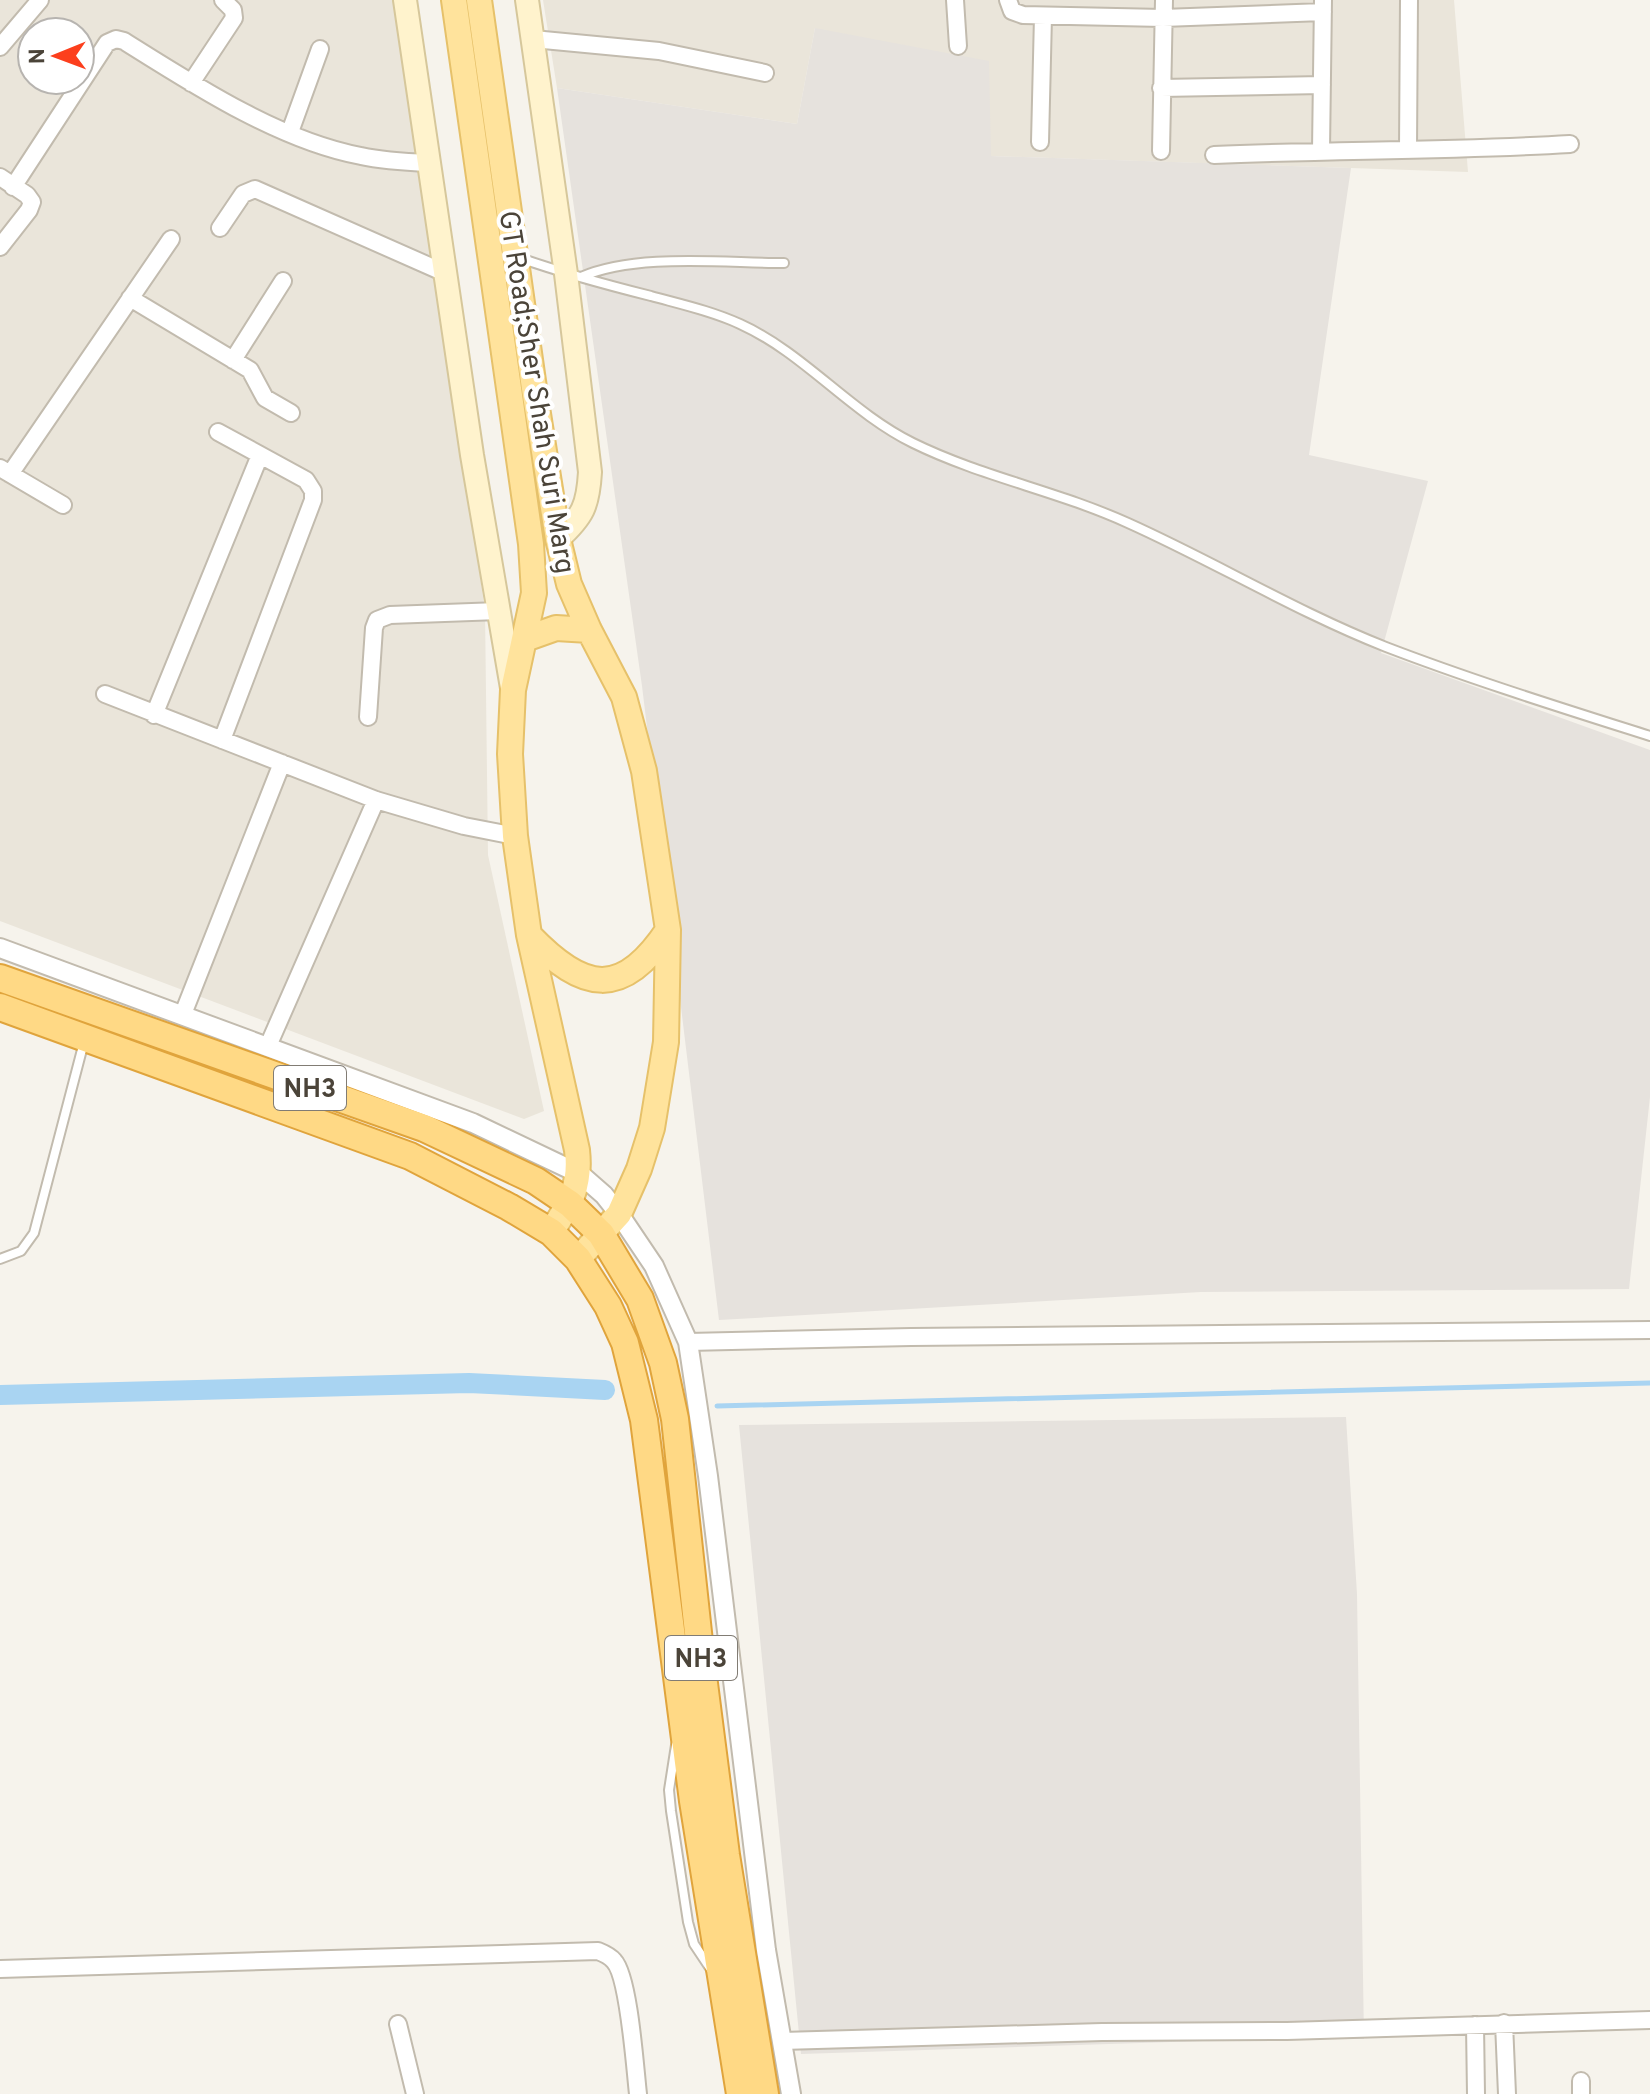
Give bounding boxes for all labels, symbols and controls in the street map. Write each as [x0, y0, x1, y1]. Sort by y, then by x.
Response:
north arrow [16, 16, 96, 96]
text: N [25, 48, 52, 64]
street label: GT Road;Sher Shah Suri Marg [489, 208, 582, 577]
road number: NH3 [274, 1066, 346, 1110]
road number: NH3 [665, 1636, 737, 1680]

